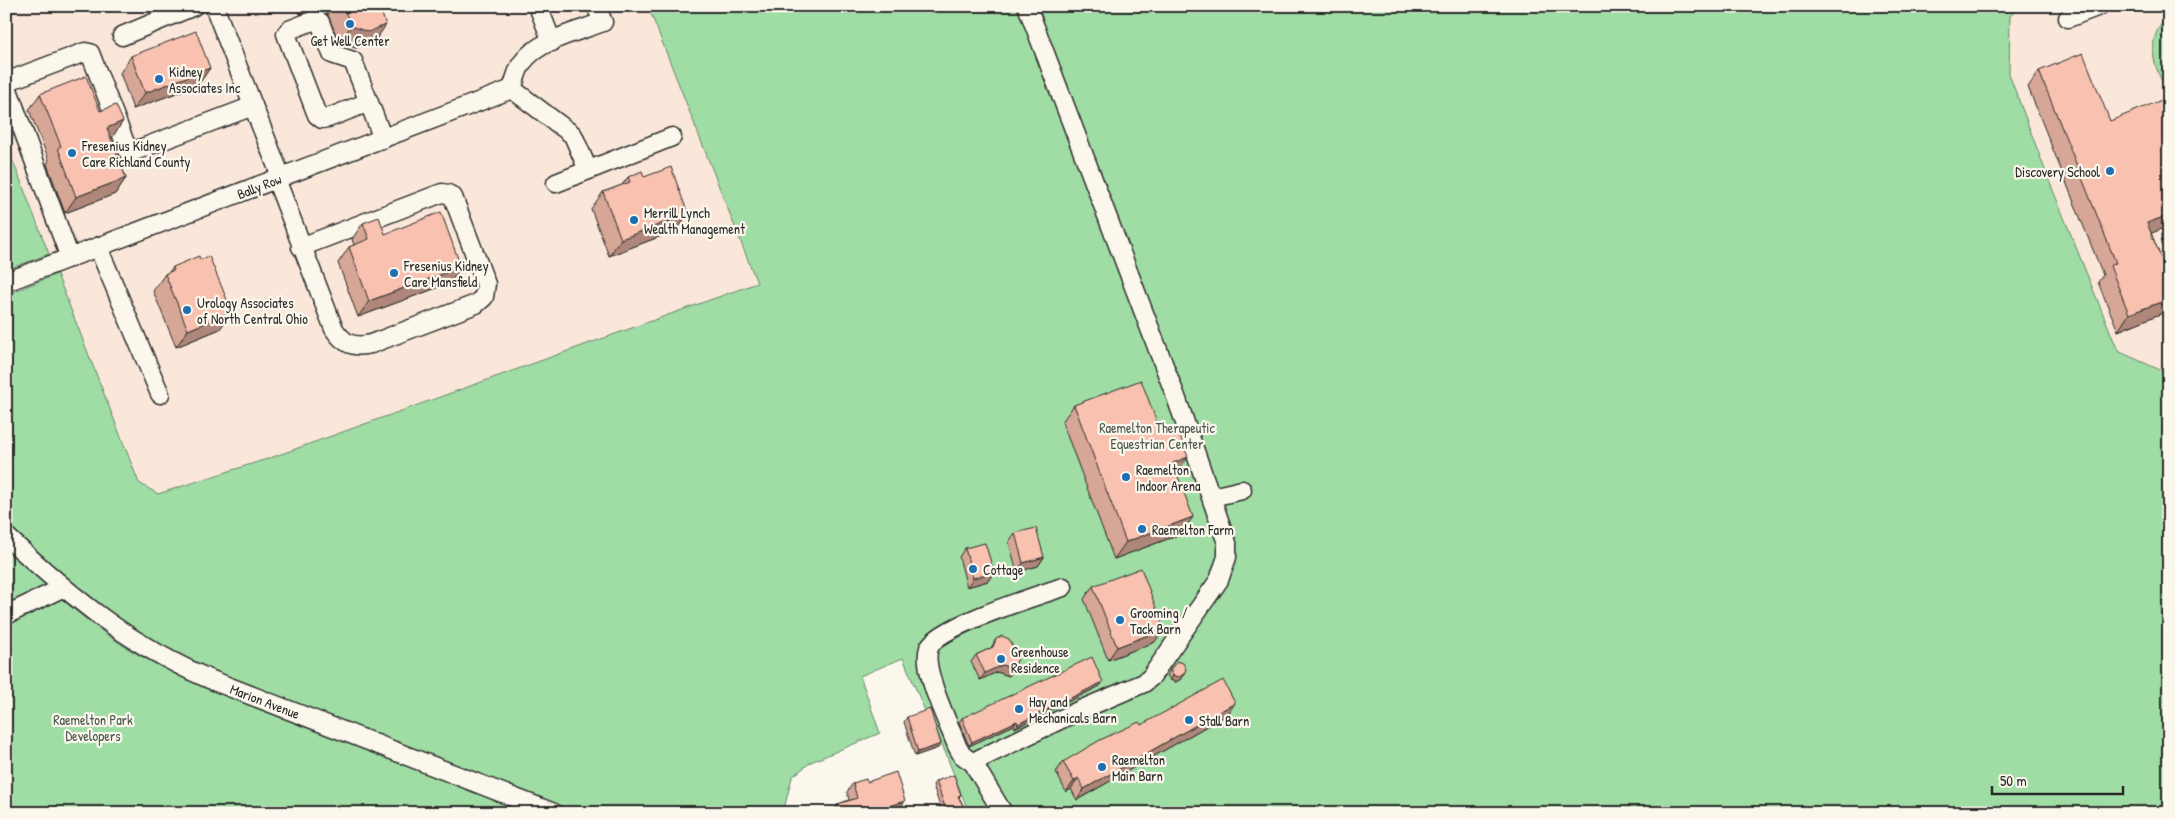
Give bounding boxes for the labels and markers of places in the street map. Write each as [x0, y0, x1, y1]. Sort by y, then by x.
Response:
marker: Get Well Center [344, 18, 356, 30]
place label: Get Well Center [310, 31, 390, 50]
place label: Kidney Associates Inc [169, 62, 241, 97]
marker: Kidney Associates Inc [153, 73, 165, 85]
place label: Fresenius Kidney Care Richland County [81, 136, 190, 172]
marker: Fresenius Kidney Care Richland County [66, 147, 78, 159]
place label: Discovery School [2015, 162, 2100, 182]
marker: Discovery School [2104, 165, 2116, 177]
place label: Merrill Lynch Wealth Management [644, 203, 745, 239]
marker: Merrill Lynch Wealth Management [628, 214, 640, 226]
place label: Fresenius Kidney Care Mansfield [403, 256, 489, 291]
marker: Fresenius Kidney Care Mansfield [388, 267, 400, 279]
place label: Urology Associates of North Central Ohio [197, 293, 308, 328]
marker: Urology Associates of North Central Ohio [181, 304, 193, 316]
place label: Raemelton Indoor Arena [1136, 460, 1201, 495]
marker: Raemelton Indoor Arena [1120, 471, 1132, 483]
place label: Raemelton Farm [1152, 520, 1234, 539]
marker: Raemelton Farm [1136, 523, 1148, 535]
place label: Cottage [983, 560, 1024, 580]
marker: Cottage [967, 563, 979, 575]
place label: Grooming / Tack Barn [1130, 603, 1188, 638]
marker: Grooming / Tack Barn [1114, 614, 1126, 626]
place label: Greenhouse Residence [1011, 642, 1069, 677]
marker: Greenhouse Residence [995, 653, 1007, 665]
place label: Hay and Mechanicals Barn [1029, 692, 1117, 727]
marker: Hay and Mechanicals Barn [1013, 703, 1025, 715]
place label: Stall Barn [1199, 711, 1249, 730]
marker: Stall Barn [1183, 714, 1195, 726]
place label: Raemelton Main Barn [1112, 750, 1165, 785]
marker: Raemelton Main Barn [1096, 761, 1108, 773]

